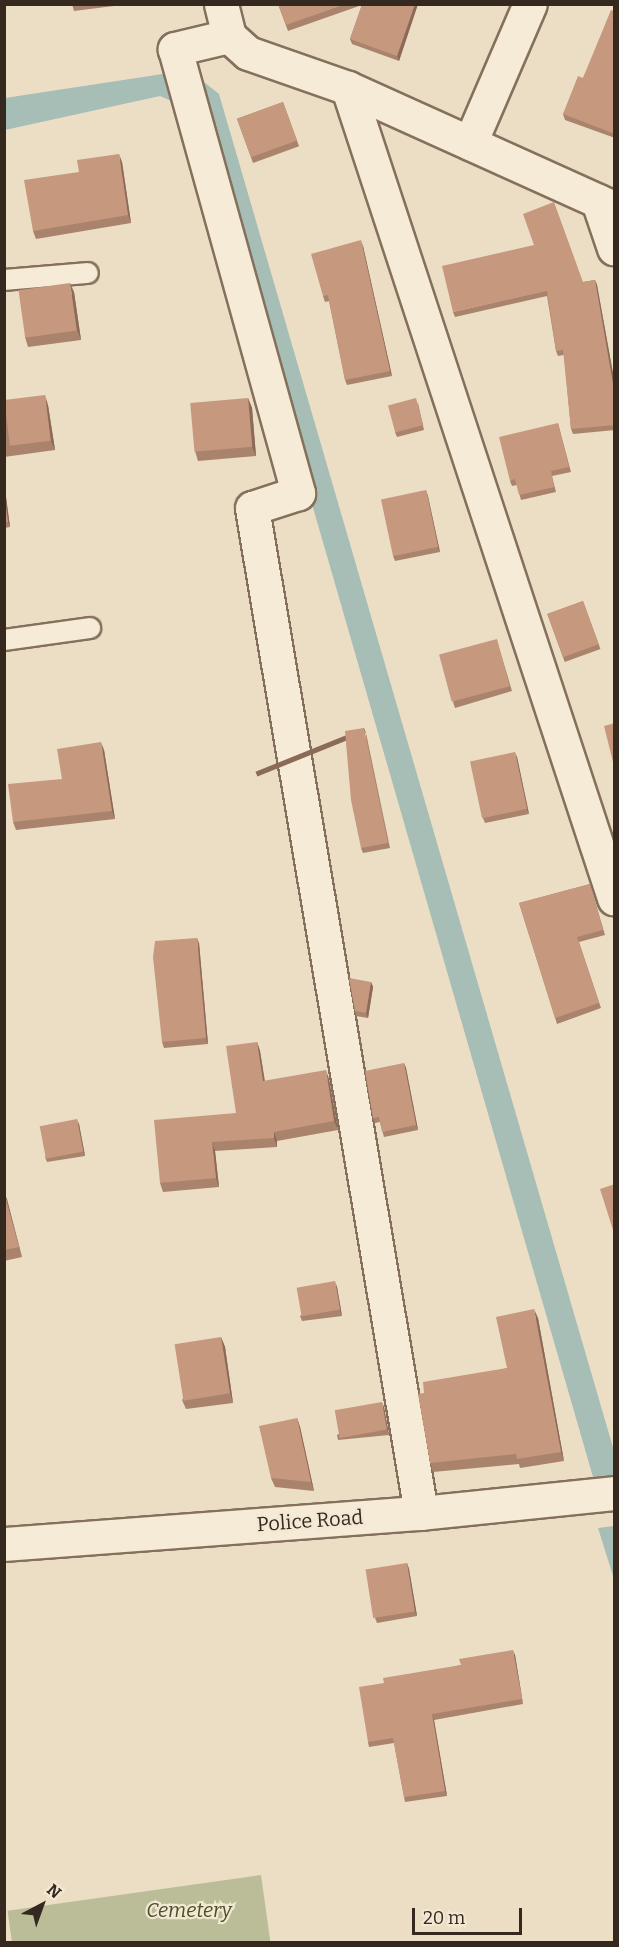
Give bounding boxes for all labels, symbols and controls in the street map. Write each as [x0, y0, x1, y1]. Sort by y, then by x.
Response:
street label: Police Road [256, 1505, 364, 1537]
north arrow [12, 1875, 72, 1935]
text: N [43, 1880, 65, 1902]
scale bar [415, 1896, 524, 1934]
park label: Cemetery [146, 1898, 232, 1922]
text: 20 m [423, 1907, 465, 1929]

